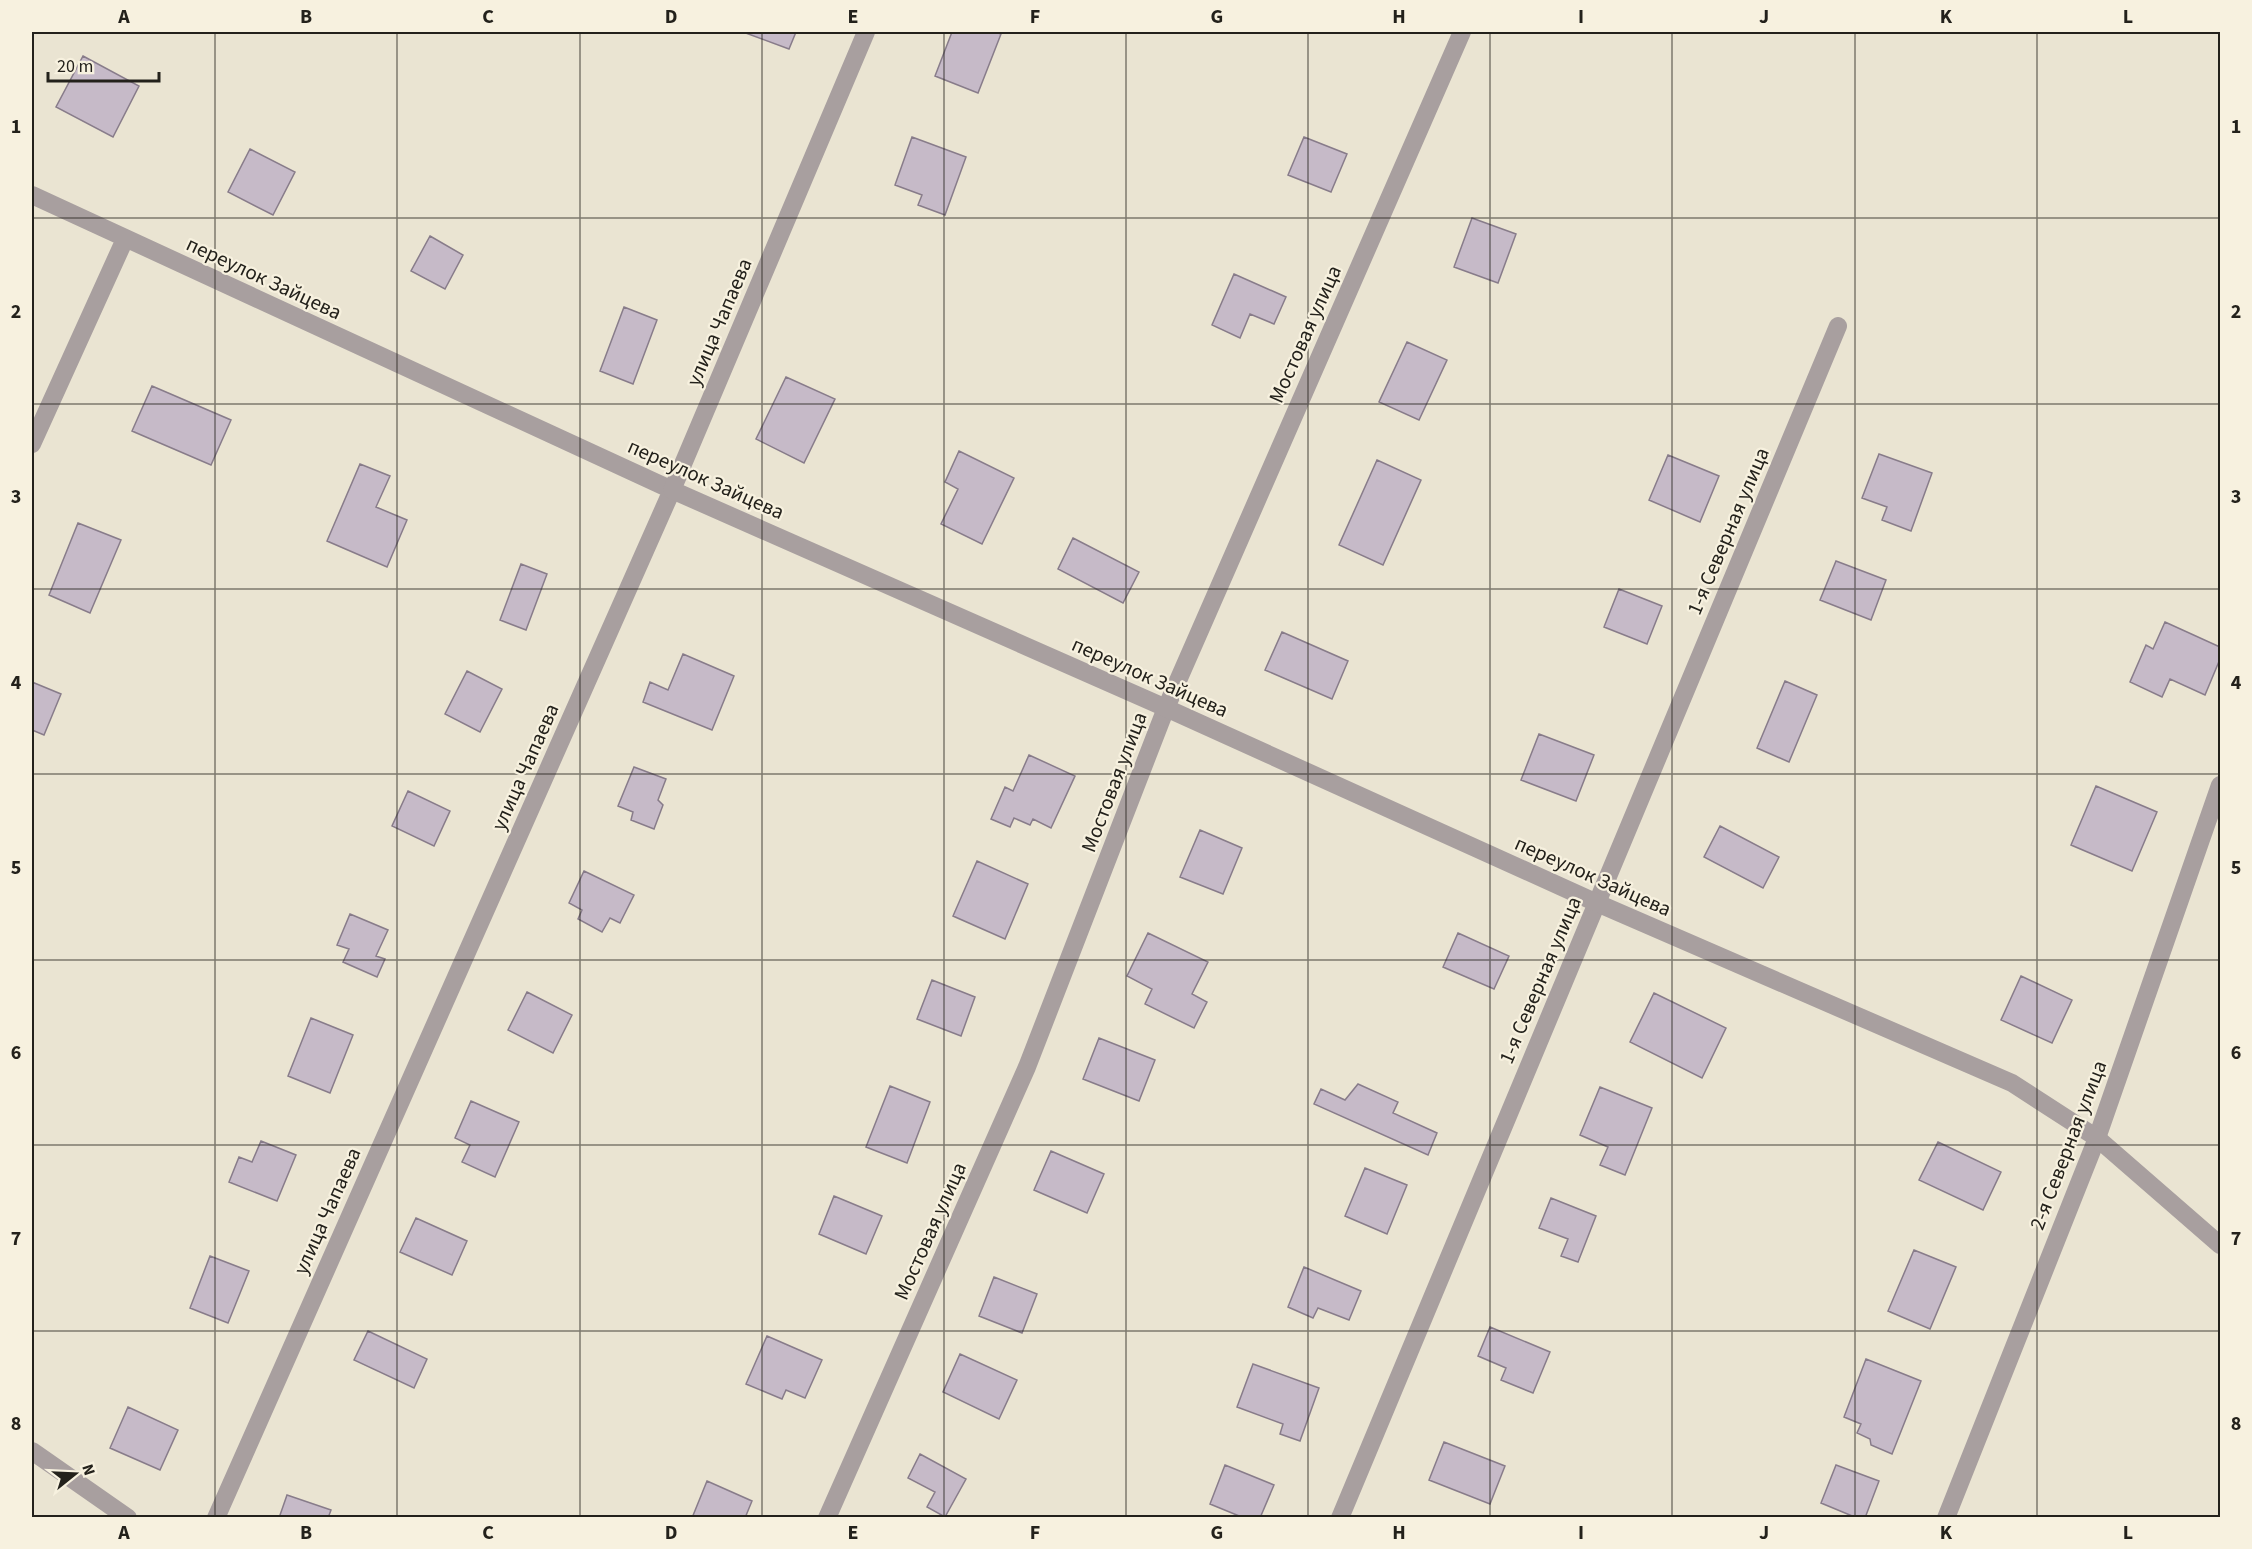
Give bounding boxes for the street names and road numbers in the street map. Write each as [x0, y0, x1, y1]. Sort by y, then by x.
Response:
street label: переулок Зайцева [181, 229, 347, 327]
street label: улица Чапаева [679, 253, 759, 391]
street label: Мостовая улица [1261, 260, 1349, 408]
street label: переулок Зайцева [623, 431, 789, 527]
street label: 1-я Северная улица [1679, 443, 1777, 619]
street label: переулок Зайцева [1067, 629, 1233, 725]
street label: улица Чапаева [484, 699, 566, 835]
street label: Мостовая улица [1073, 707, 1155, 857]
street label: переулок Зайцева [1510, 828, 1676, 924]
street label: 1-я Северная улица [1491, 892, 1589, 1068]
street label: 2-я Северная улица [2022, 1056, 2114, 1234]
street label: улица Чапаева [286, 1143, 368, 1279]
street label: Мостовая улица [886, 1157, 974, 1305]

